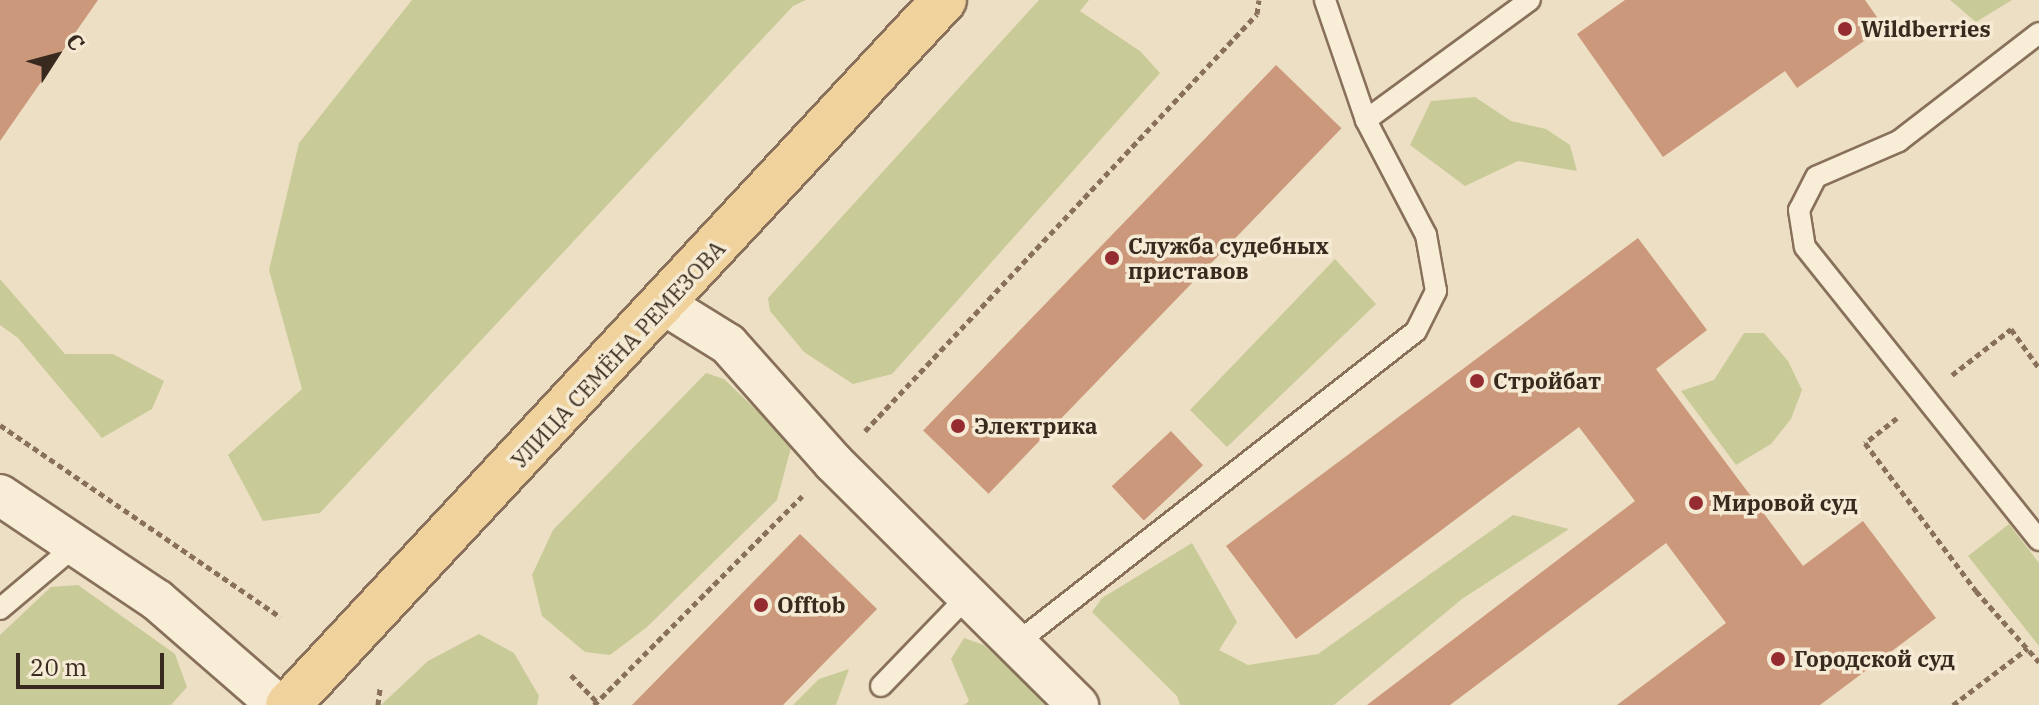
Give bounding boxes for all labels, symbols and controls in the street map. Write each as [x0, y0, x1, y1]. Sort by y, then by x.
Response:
north arrow [16, 16, 96, 96]
place label: Wildberries [1861, 16, 1991, 42]
marker: Wildberries [1836, 20, 1854, 38]
text: С [60, 27, 92, 56]
place label: Служба судебных приставов [1128, 232, 1329, 284]
street label: УЛИЦА СЕМЁНА РЕМЕЗОВА [506, 235, 730, 473]
marker: Служба судебных приставов [1103, 249, 1121, 267]
place label: Стройбат [1493, 368, 1601, 394]
marker: Стройбат [1468, 372, 1486, 390]
place label: Электрика [974, 413, 1098, 439]
marker: Электрика [949, 417, 967, 435]
place label: Мировой суд [1712, 490, 1857, 516]
marker: Мировой суд [1687, 494, 1705, 512]
place label: Offtob [777, 592, 845, 618]
marker: Offtob [752, 596, 770, 614]
scale bar [20, 637, 168, 687]
place label: Городской суд [1794, 646, 1955, 672]
marker: Городской суд [1769, 650, 1787, 668]
text: 20 m [30, 651, 87, 683]

